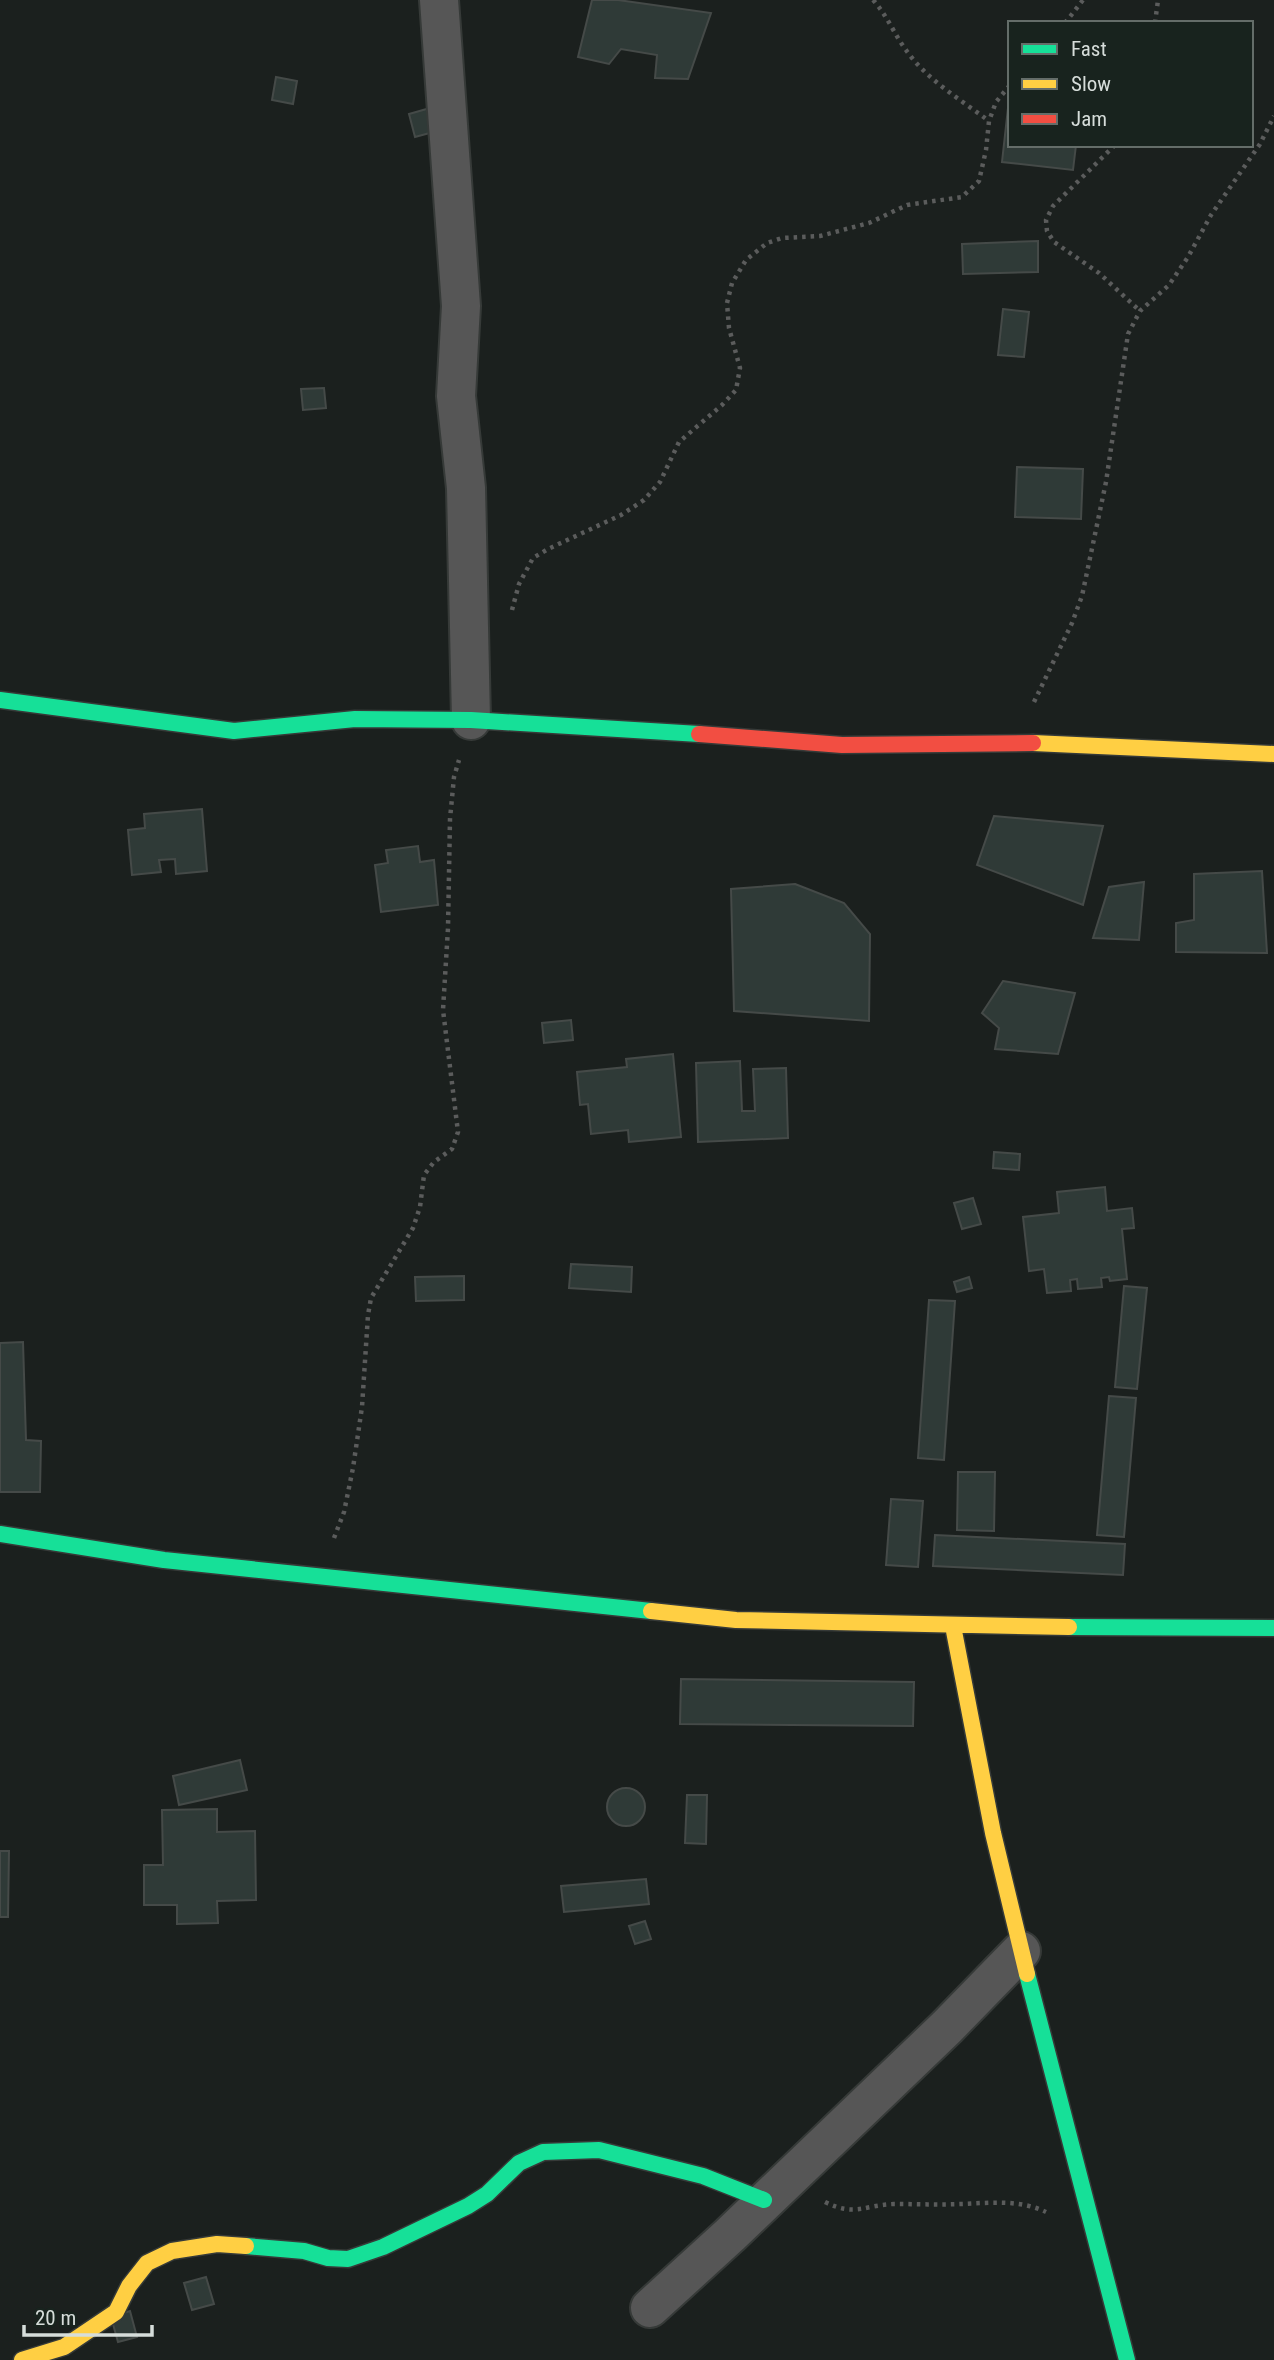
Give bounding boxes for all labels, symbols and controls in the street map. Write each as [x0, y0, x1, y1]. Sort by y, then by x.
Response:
legend [1008, 21, 1253, 147]
text: Fast [1071, 37, 1107, 61]
text: Slow [1071, 72, 1111, 96]
text: Jam [1071, 107, 1107, 131]
scale bar [24, 2294, 152, 2338]
text: 20 m [35, 2306, 76, 2330]

